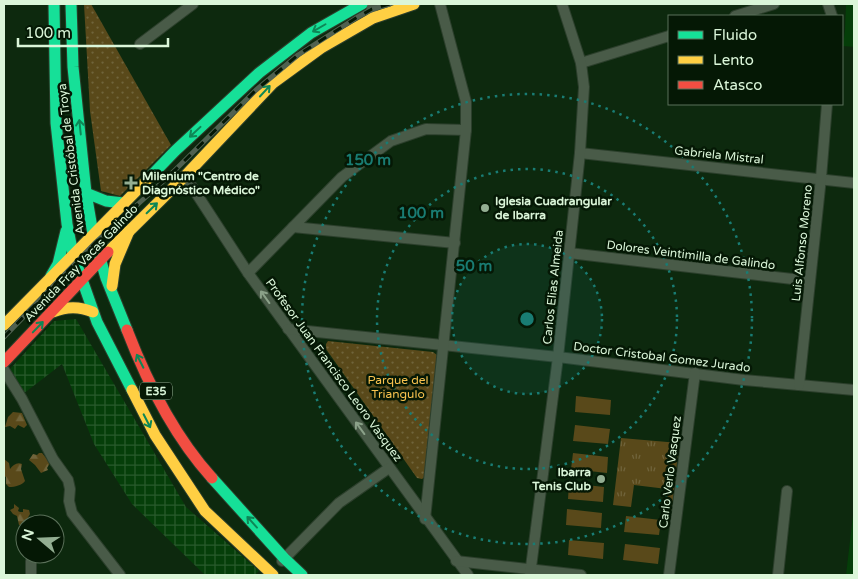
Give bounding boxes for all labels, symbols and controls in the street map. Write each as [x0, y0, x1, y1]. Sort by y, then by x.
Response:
scale bar [18, 15, 168, 47]
legend [668, 15, 843, 105]
one-way arrow [312, 23, 327, 33]
text: 100 m [25, 24, 71, 42]
text: Fluido [713, 26, 757, 44]
text: Lento [713, 51, 754, 69]
text: Atasco [713, 76, 762, 94]
street label: Avenida Cristóbal de Troya [55, 83, 87, 235]
one-way arrow [259, 85, 271, 98]
one-way arrow [75, 119, 84, 135]
one-way arrow [189, 126, 201, 138]
street label: Gabriela Mistral [674, 143, 764, 167]
text: 150 m [345, 151, 391, 169]
place label: Milenium "Centro de Diagnóstico Médico" [142, 169, 260, 198]
marker: Milenium "Centro de Diagnóstico Médico" [124, 176, 138, 190]
street label: Luis Alfonso Moreno [789, 184, 815, 302]
place label: Iglesia Cuadrangular de Ibarra [495, 194, 612, 222]
street label: Avenida Fray Vacas Galindo [21, 201, 141, 325]
one-way arrow [146, 202, 159, 214]
marker: Iglesia Cuadrangular de Ibarra [479, 202, 491, 214]
text: 100 m [398, 204, 444, 222]
street label: Carlos Elias Almeida [540, 229, 566, 345]
street label: Dolores Veintimilla de Galindo [606, 238, 776, 272]
text: 50 m [456, 257, 492, 275]
street label: Profesor Juan Francisco Leoro Vasquez [263, 276, 405, 464]
one-way arrow [260, 290, 270, 304]
centre of rings [518, 310, 536, 328]
one-way arrow [32, 321, 44, 334]
street label: Doctor Cristobal Gomez Jurado [573, 339, 751, 375]
one-way arrow [135, 353, 145, 368]
park label: Parque del Triangulo [367, 373, 429, 401]
road number: E35 [140, 382, 172, 400]
one-way arrow [142, 413, 152, 428]
street label: Carlo Verlo Vasquez [656, 415, 684, 529]
one-way arrow [355, 422, 365, 436]
place label: Ibarra Tenis Club [531, 465, 591, 493]
marker: Ibarra Tenis Club [595, 473, 607, 485]
north arrow [15, 514, 65, 564]
one-way arrow [246, 516, 258, 529]
text: N [18, 527, 38, 543]

